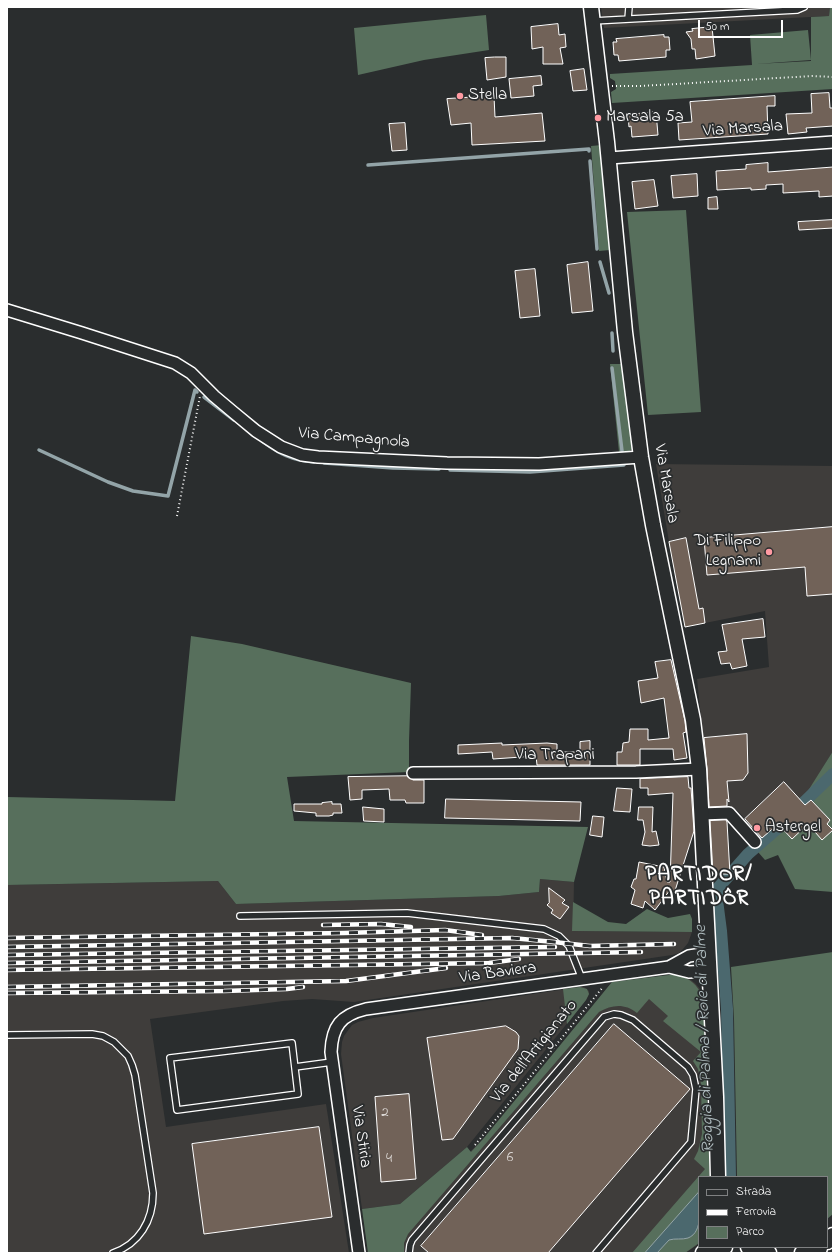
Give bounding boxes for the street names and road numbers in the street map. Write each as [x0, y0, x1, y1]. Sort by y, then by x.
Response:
street label: Via Marsala [702, 117, 784, 143]
street label: Via Campagnola [297, 424, 411, 454]
street label: Via Marsala [648, 443, 682, 525]
street label: Via Trapani [515, 746, 595, 766]
street label: Via Baviera [458, 958, 538, 990]
street label: Via dell'Artigianato [487, 996, 583, 1108]
street label: Via Stiria [346, 1105, 374, 1169]

